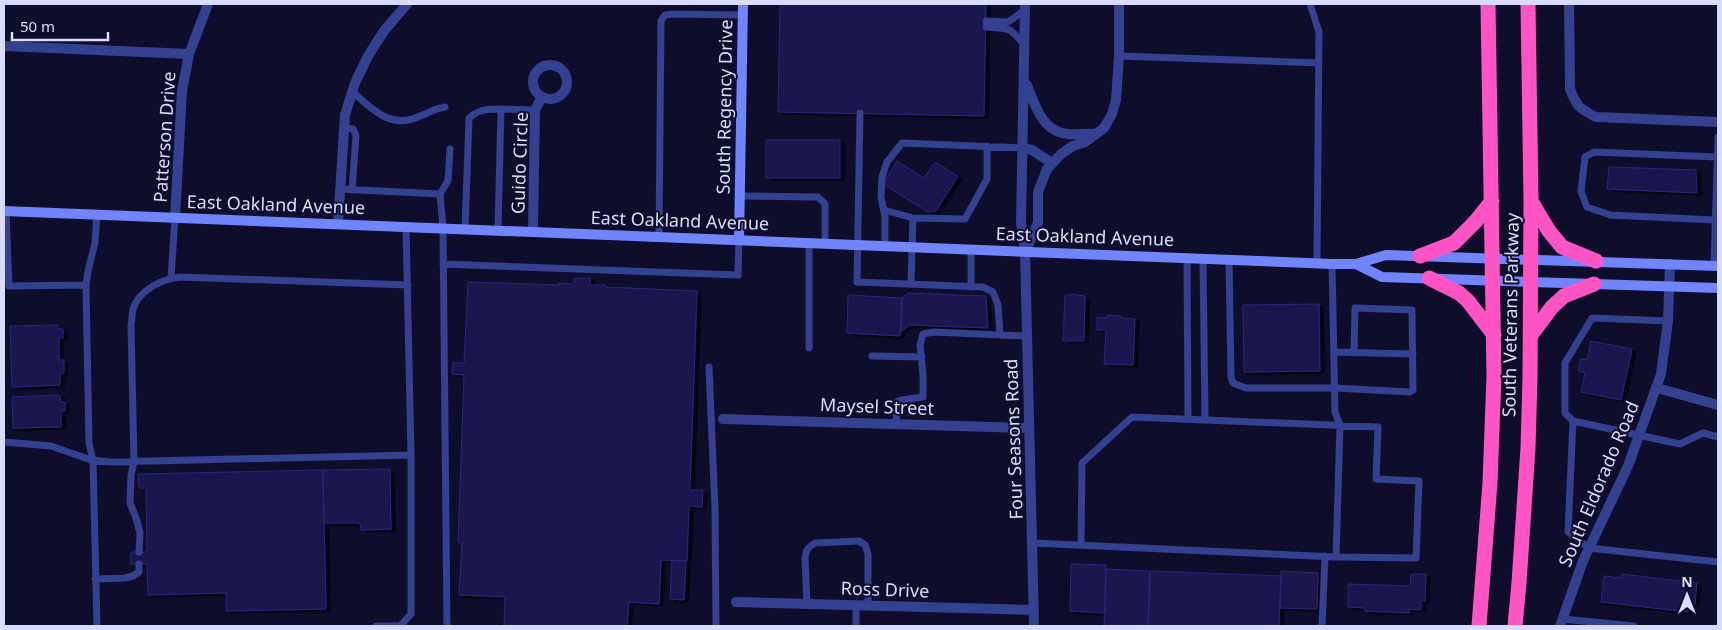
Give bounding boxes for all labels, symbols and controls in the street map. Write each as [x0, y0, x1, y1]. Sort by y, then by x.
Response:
scale bar [12, 10, 109, 42]
text: 50 m [20, 16, 55, 36]
street label: South Regency Drive [710, 19, 738, 195]
street label: Patterson Drive [147, 71, 181, 203]
street label: Guido Circle [505, 112, 533, 214]
street label: East Oakland Avenue [186, 189, 366, 219]
street label: East Oakland Avenue [590, 205, 770, 235]
street label: South Veterans Parkway [1496, 212, 1524, 417]
street label: East Oakland Avenue [995, 221, 1175, 251]
street label: Four Seasons Road [998, 358, 1028, 520]
street label: Maysel Street [820, 392, 935, 420]
street label: South Eldorado Road [1552, 397, 1644, 570]
north arrow [1662, 570, 1712, 620]
text: N [1681, 572, 1693, 591]
street label: Ross Drive [840, 575, 930, 603]

